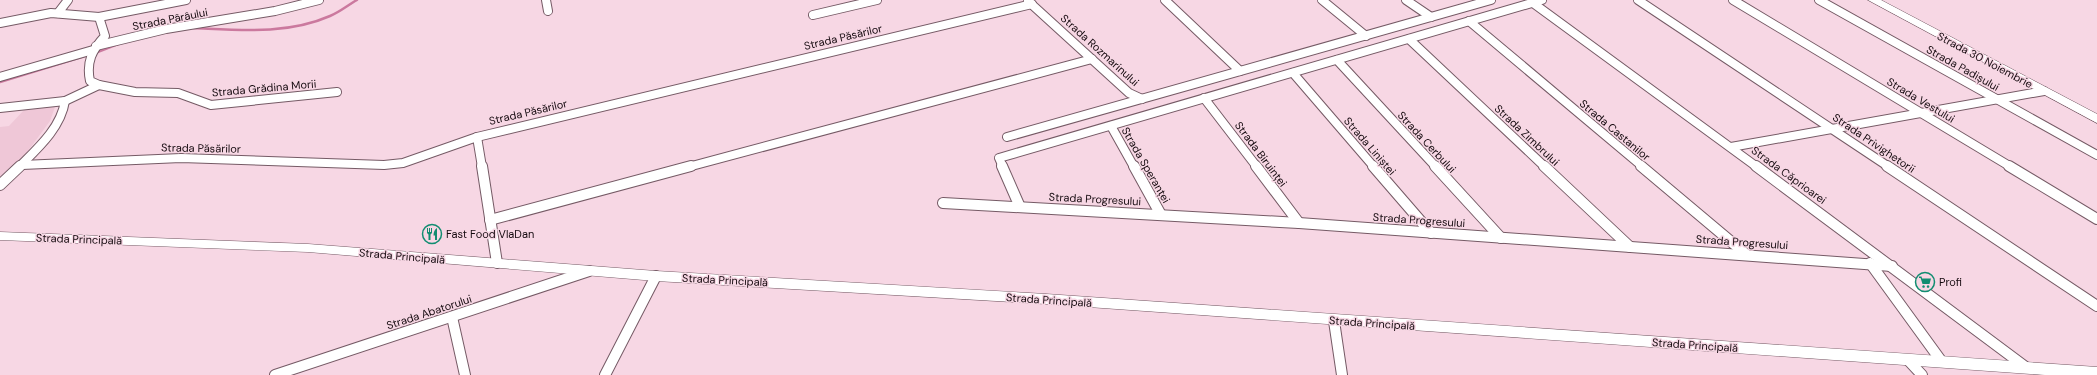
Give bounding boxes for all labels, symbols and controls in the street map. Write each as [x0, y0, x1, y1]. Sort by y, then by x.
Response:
street label: Strada Pârâului [131, 5, 209, 33]
street label: Strada Rozmarinului [1058, 11, 1142, 89]
street label: Strada Păsărilor [802, 21, 884, 53]
street label: Strada 30 Noiembrie [1935, 29, 2035, 91]
street label: Strada Padișului [1924, 42, 2002, 94]
street label: Strada Vestului [1885, 74, 1957, 126]
street label: Strada Grădina Morii [211, 76, 317, 100]
street label: Strada Păsărilor [487, 96, 569, 128]
street label: Strada Castanilor [1577, 96, 1653, 164]
street label: Strada Zimbrului [1492, 101, 1562, 169]
street label: Strada Cerbului [1395, 108, 1459, 176]
street label: Strada Privighetorii [1830, 110, 1918, 176]
street label: Strada Liniștei [1341, 114, 1399, 178]
street label: Strada Biruinței [1232, 119, 1290, 189]
street label: Strada Speranței [1119, 124, 1173, 206]
street label: Strada Păsărilor [161, 140, 241, 156]
street label: Strada Căprioarei [1749, 143, 1829, 207]
street label: Strada Progresului [1048, 190, 1142, 208]
street label: Strada Progresului [1372, 210, 1466, 230]
restaurant icon: Fast Food VlaDan [421, 223, 443, 245]
place label: Fast Food VlaDan [446, 227, 534, 241]
street label: Strada Principală [36, 231, 122, 248]
street label: Strada Progresului [1695, 232, 1789, 252]
street label: Strada Principală [358, 245, 446, 267]
street label: Strada Principală [682, 271, 768, 289]
supermarket icon: Profi [1914, 271, 1936, 293]
place label: Profi [1939, 275, 1962, 289]
street label: Strada Principală [1006, 290, 1092, 310]
street label: Strada Abatorului [385, 292, 473, 332]
street label: Strada Principală [1329, 313, 1415, 333]
street label: Strada Principală [1652, 335, 1738, 355]

